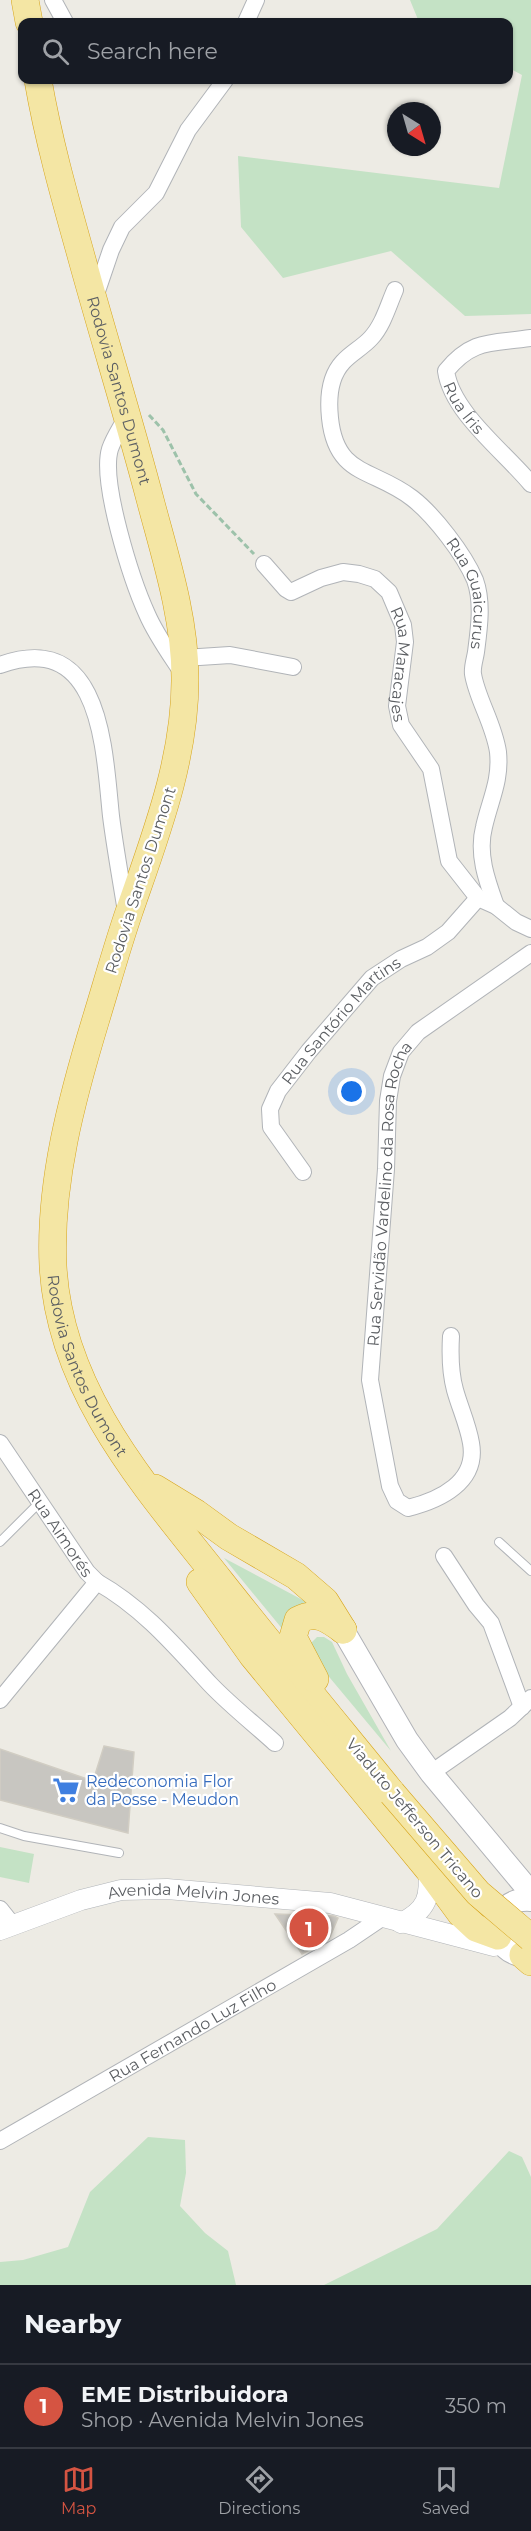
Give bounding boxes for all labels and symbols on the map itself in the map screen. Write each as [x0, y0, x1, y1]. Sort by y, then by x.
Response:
north arrow [387, 102, 441, 156]
street label: Rodovia Santos Dumont [83, 294, 155, 488]
street label: Rua Íris [439, 379, 488, 438]
street label: Rua Guaicurus [442, 534, 489, 651]
street label: Rua Maracajes [386, 604, 414, 724]
street label: Rodovia Santos Dumont [101, 784, 180, 976]
street label: Rua Santório Martins [278, 953, 404, 1088]
street label: Rua Servidão Vardelino da Rosa Rocha [364, 1037, 416, 1347]
your location [337, 1077, 366, 1106]
street label: Rodovia Santos Dumont [44, 1274, 132, 1461]
street label: Rua Aimorés [23, 1485, 97, 1581]
street label: Viaduto Jefferson Tricano [342, 1735, 487, 1902]
place label: Redeconomia Flor da Posse - Meudon [86, 1772, 239, 1809]
supermarket icon: Redeconomia Flor da Posse - Meudon [51, 1775, 81, 1805]
street label: Avenida Melvin Jones [105, 1880, 280, 1909]
pin: 1 [290, 1906, 328, 1950]
street label: Rua Fernando Luz Filho [105, 1975, 280, 2086]

